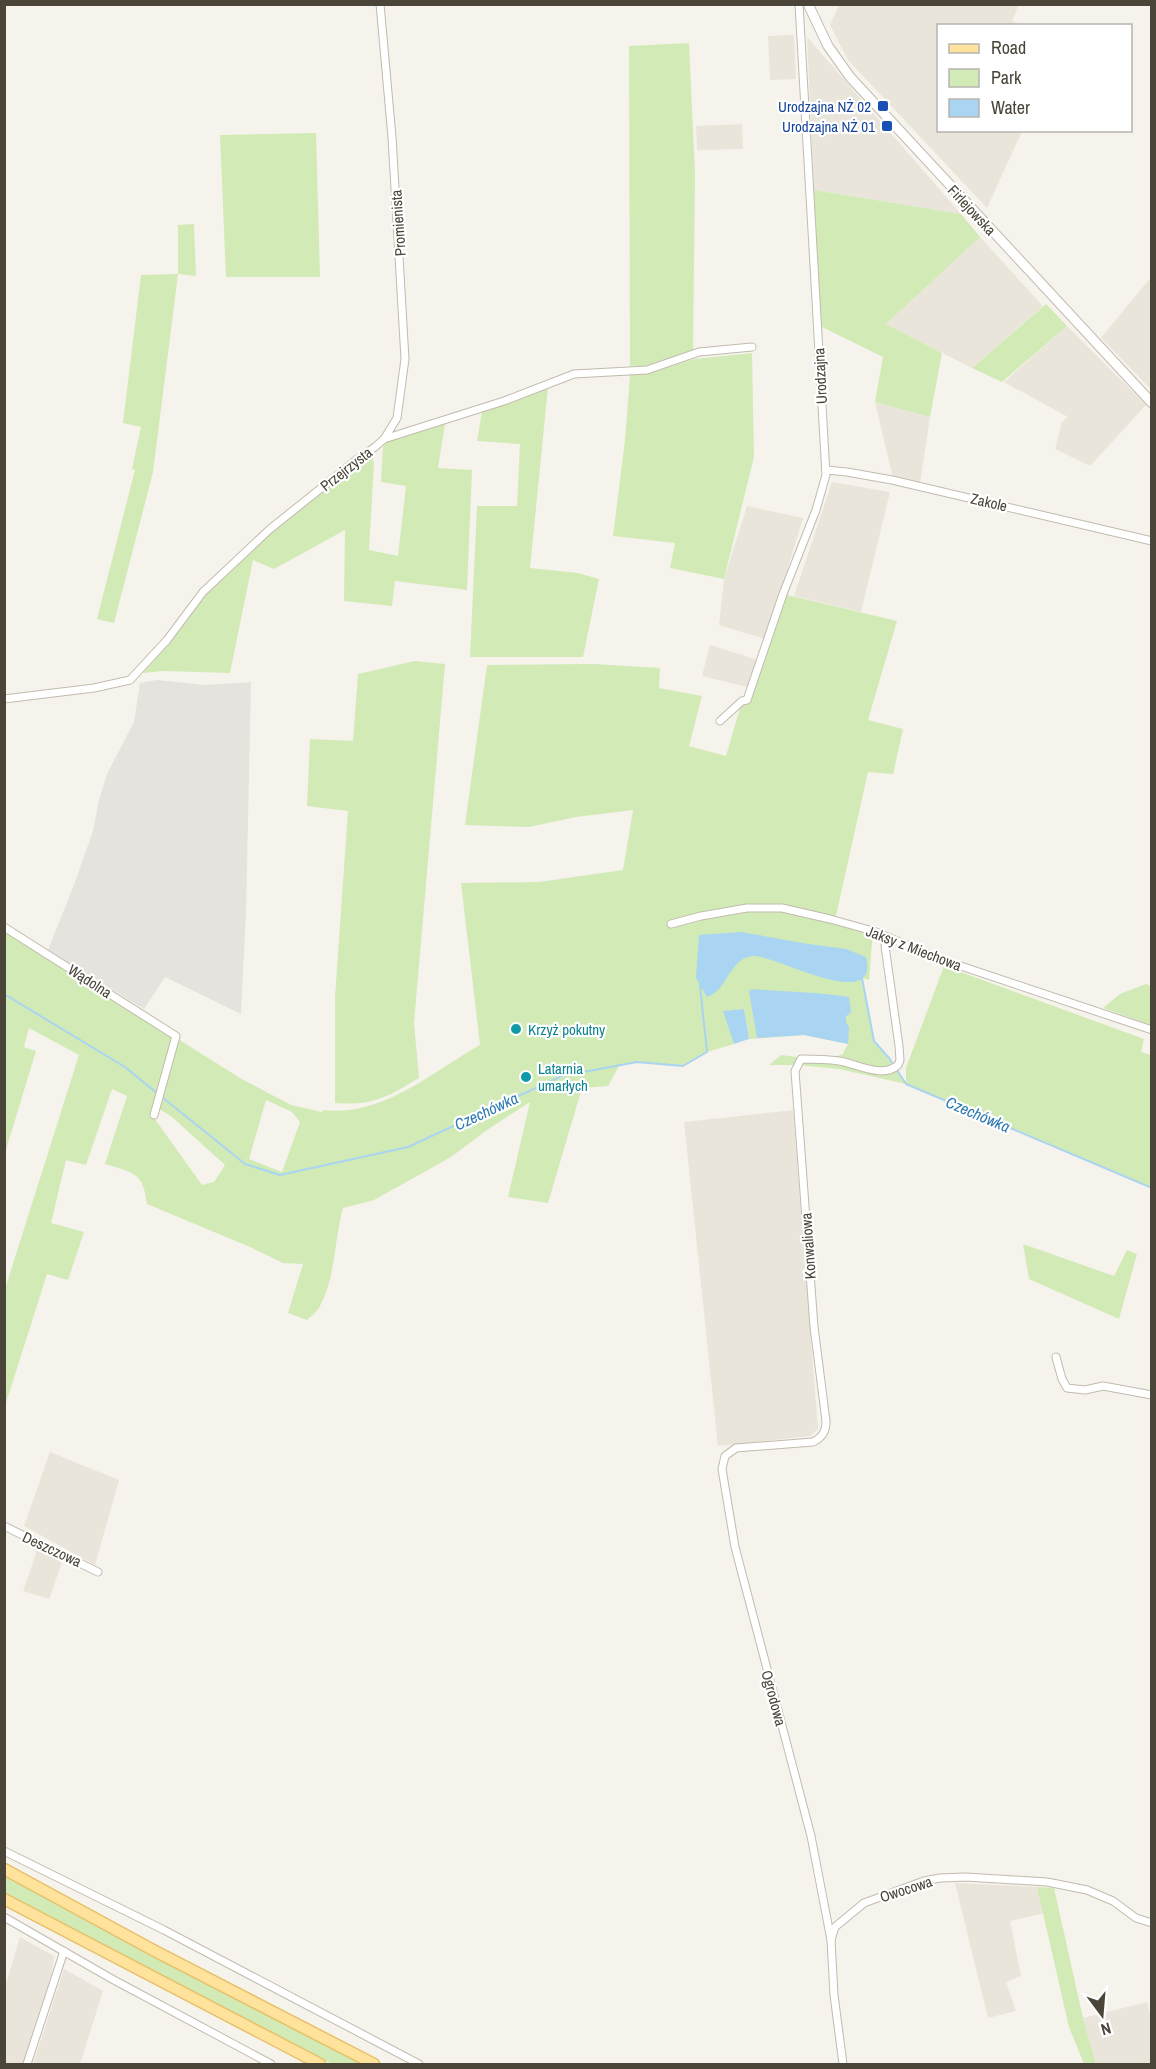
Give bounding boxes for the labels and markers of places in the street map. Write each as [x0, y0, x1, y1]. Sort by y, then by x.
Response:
place label: Urodzajna NŻ 02 [778, 96, 871, 117]
marker: Urodzajna NŻ 02 [876, 99, 890, 113]
place label: Urodzajna NŻ 01 [782, 116, 875, 137]
marker: Urodzajna NŻ 01 [880, 119, 894, 133]
place label: Krzyż pokutny [528, 1019, 606, 1040]
marker: Krzyż pokutny [509, 1022, 523, 1036]
place label: Latarnia umarłych [538, 1058, 588, 1096]
marker: Latarnia umarłych [519, 1070, 533, 1084]

